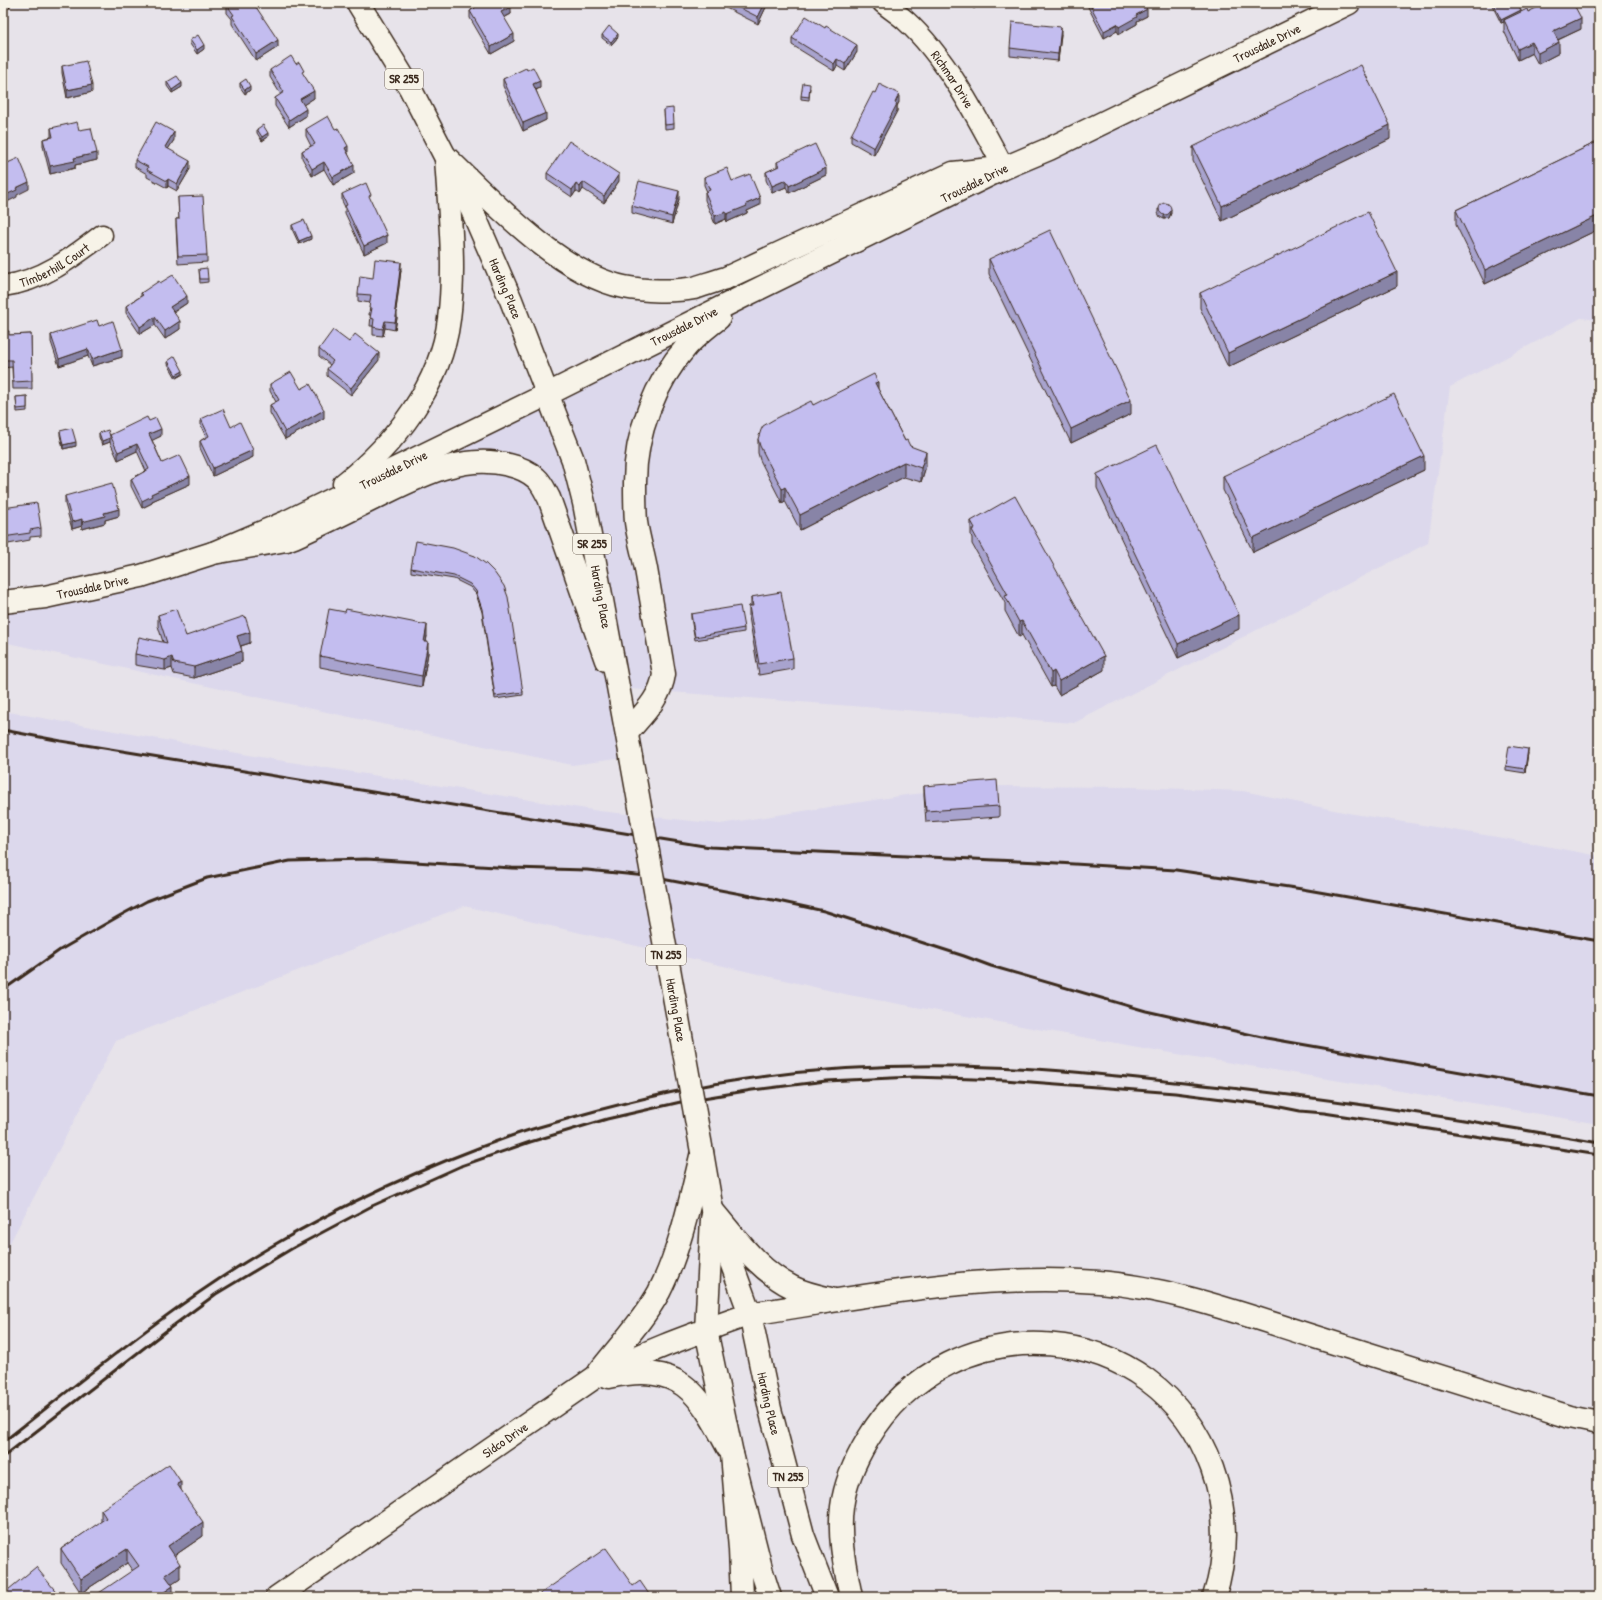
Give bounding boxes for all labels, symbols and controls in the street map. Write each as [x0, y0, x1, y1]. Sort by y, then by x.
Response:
street label: Trousdale Drive [1230, 19, 1303, 67]
street label: Richmar Drive [927, 46, 978, 111]
road number: SR 255 [385, 69, 423, 89]
street label: Trousdale Drive [938, 158, 1011, 207]
street label: Timberhill Court [17, 238, 93, 291]
street label: Harding Place [485, 256, 526, 321]
street label: Trousdale Drive [647, 302, 721, 350]
street label: Trousdale Drive [357, 445, 430, 494]
road number: SR 255 [573, 534, 611, 554]
street label: Harding Place [587, 564, 616, 630]
street label: Trousdale Drive [55, 570, 130, 603]
road number: TN 255 [646, 945, 686, 965]
street label: Harding Place [662, 977, 691, 1043]
street label: Harding Place [753, 1370, 785, 1437]
street label: Sidco Drive [478, 1417, 531, 1462]
road number: TN 255 [768, 1467, 808, 1487]

